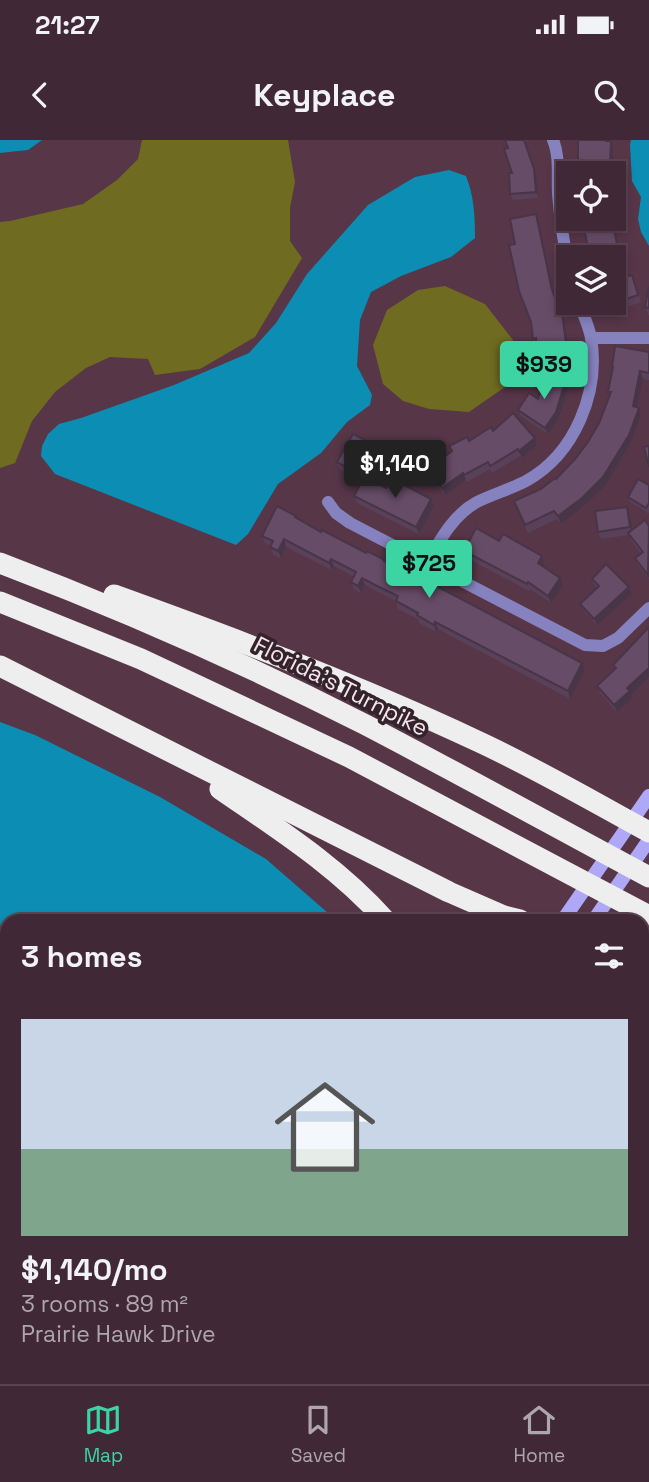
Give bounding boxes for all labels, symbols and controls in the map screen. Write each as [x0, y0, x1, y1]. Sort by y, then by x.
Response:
text: 21:27 [35, 8, 100, 42]
text: Keyplace [253, 75, 396, 115]
icon: back [21, 76, 59, 114]
icon: search [590, 76, 628, 114]
map controls [556, 161, 626, 315]
button: locate [556, 161, 626, 231]
button: layers [556, 245, 626, 315]
pin: $939 [503, 342, 585, 401]
text: $939 [516, 349, 572, 379]
pin: $1,140 [338, 440, 452, 500]
text: $1,140 [360, 448, 430, 478]
pin: $725 [388, 540, 470, 600]
text: $725 [402, 548, 456, 578]
street label: Florida's Turnpike [249, 629, 433, 743]
text: 3 homes [21, 937, 142, 976]
icon: filters [590, 937, 628, 975]
icon: home [262, 1064, 388, 1190]
text: $1,140/mo [21, 1250, 168, 1289]
text: 3 rooms · 89 m² [21, 1289, 188, 1319]
text: Prairie Hawk Drive [21, 1319, 216, 1349]
tab: Map [84, 1401, 123, 1468]
tab: Saved [291, 1401, 346, 1468]
tab: Home [513, 1401, 565, 1468]

